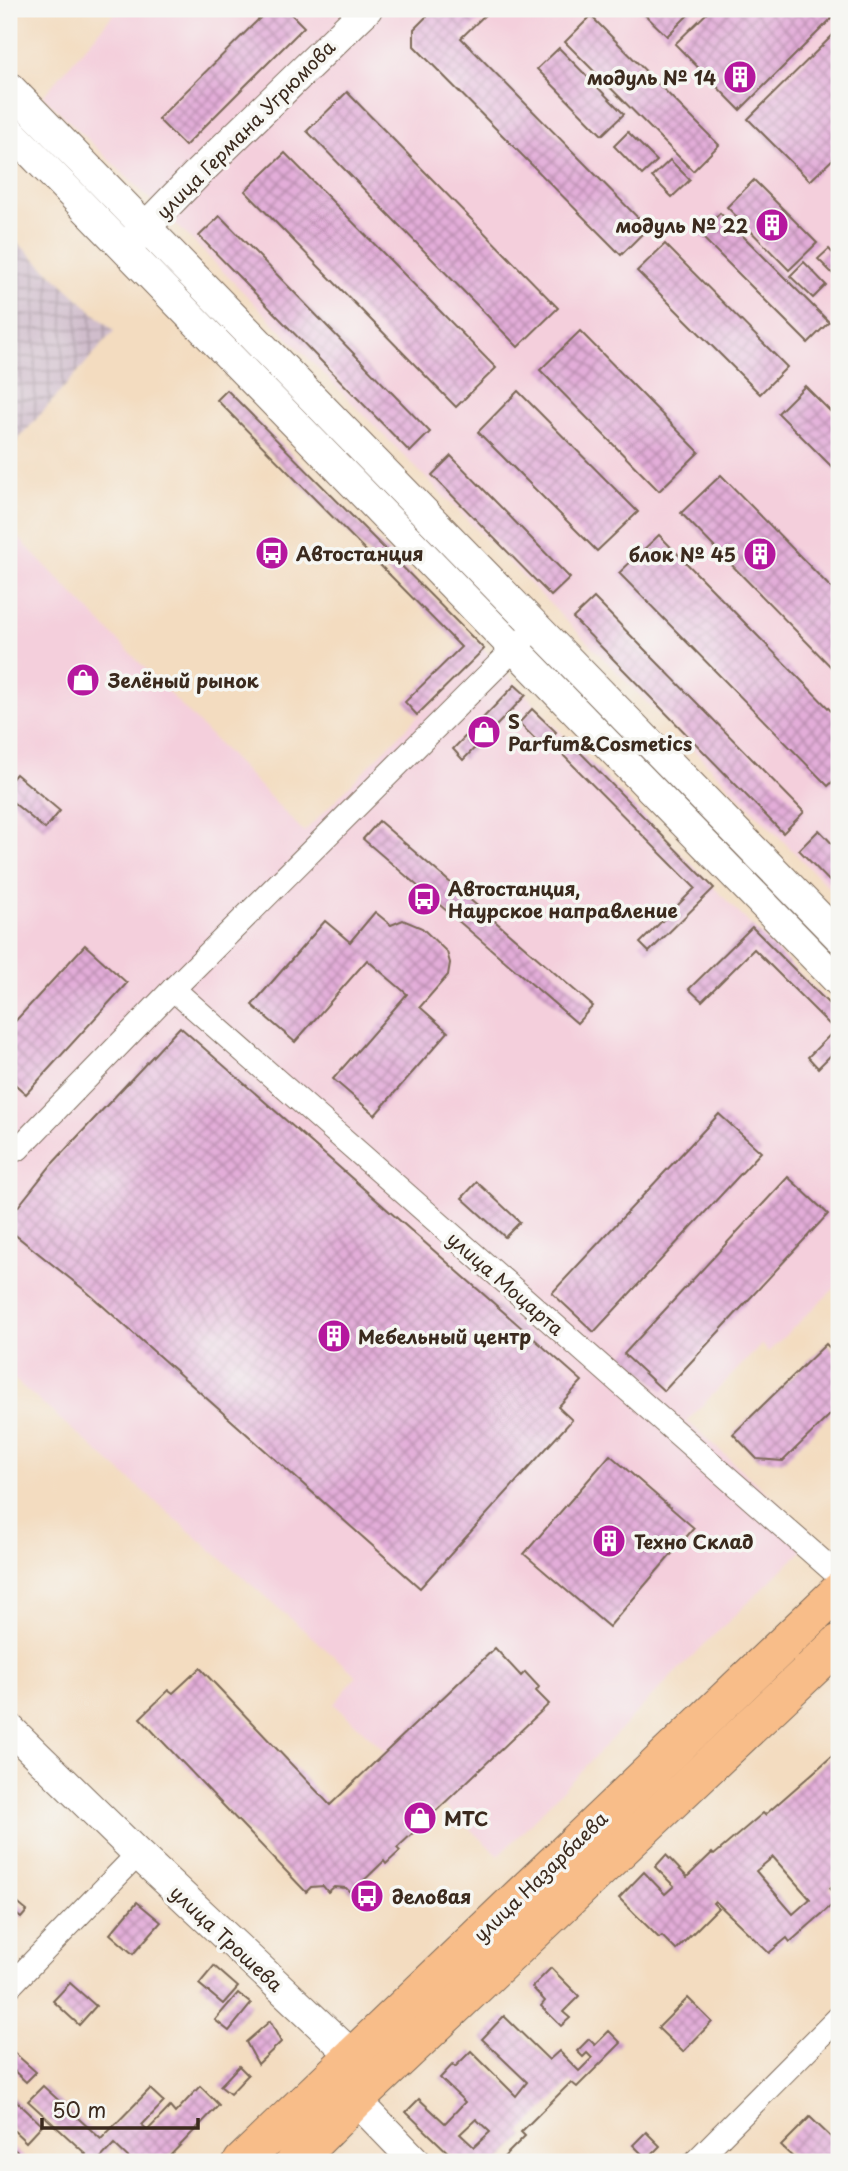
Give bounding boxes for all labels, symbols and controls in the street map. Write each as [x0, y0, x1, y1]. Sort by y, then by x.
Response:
street label: улица Германа Угрюмова [149, 33, 341, 225]
building icon: модуль № 14 [721, 58, 759, 96]
place label: модуль № 14 [587, 63, 716, 91]
building icon: модуль № 22 [753, 206, 791, 244]
place label: модуль № 22 [615, 211, 748, 239]
bus stop icon: Автостанция [253, 534, 291, 572]
building icon: блок № 45 [741, 535, 779, 573]
place label: Автостанция [296, 539, 423, 567]
place label: блок № 45 [629, 540, 736, 568]
shop icon: Зелёный рынок [64, 661, 102, 699]
place label: Зелёный рынок [107, 666, 260, 694]
place label: S Parfum&Cosmetics [508, 707, 692, 757]
shop icon: S Parfum&Cosmetics [465, 713, 503, 751]
place label: Автостанция, Наурское направление [448, 874, 678, 924]
bus stop icon: Автостанция, Наурское направление [405, 880, 443, 918]
street label: улица Моцарта [441, 1224, 571, 1342]
building icon: Мебельный центр [315, 1317, 353, 1355]
place label: Мебельный центр [358, 1322, 531, 1350]
building icon: Техно Склад [590, 1522, 628, 1560]
place label: Техно Склад [634, 1527, 753, 1555]
shop icon: МТС [401, 1799, 439, 1837]
place label: МТС [444, 1804, 488, 1832]
street label: улица Назарбаева [466, 1804, 614, 1948]
bus stop icon: деловая [348, 1877, 386, 1915]
street label: улица Трошева [164, 1878, 290, 1998]
place label: деловая [392, 1882, 471, 1910]
scale bar [42, 2087, 198, 2131]
text: 50 m [52, 2093, 106, 2125]

